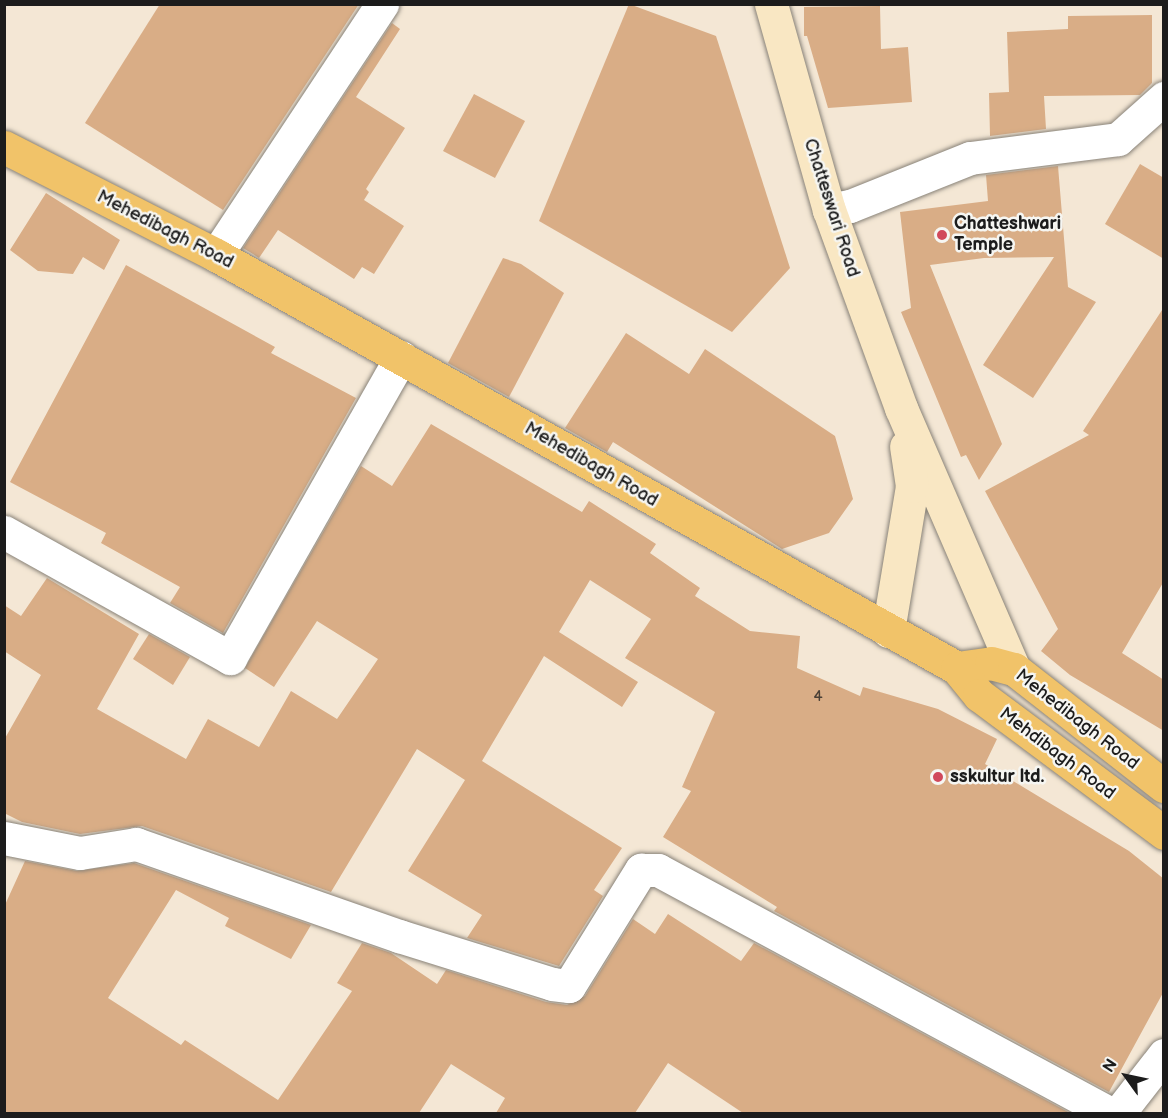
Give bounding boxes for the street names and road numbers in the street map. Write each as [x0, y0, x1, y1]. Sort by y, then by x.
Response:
street label: Chatteswari Road [798, 136, 864, 280]
street label: Mehedibagh Road [93, 186, 237, 274]
street label: Mehedibagh Road [520, 418, 662, 512]
street label: Mehedibagh Road [1011, 665, 1143, 775]
street label: Mehdibagh Road [995, 703, 1119, 805]

